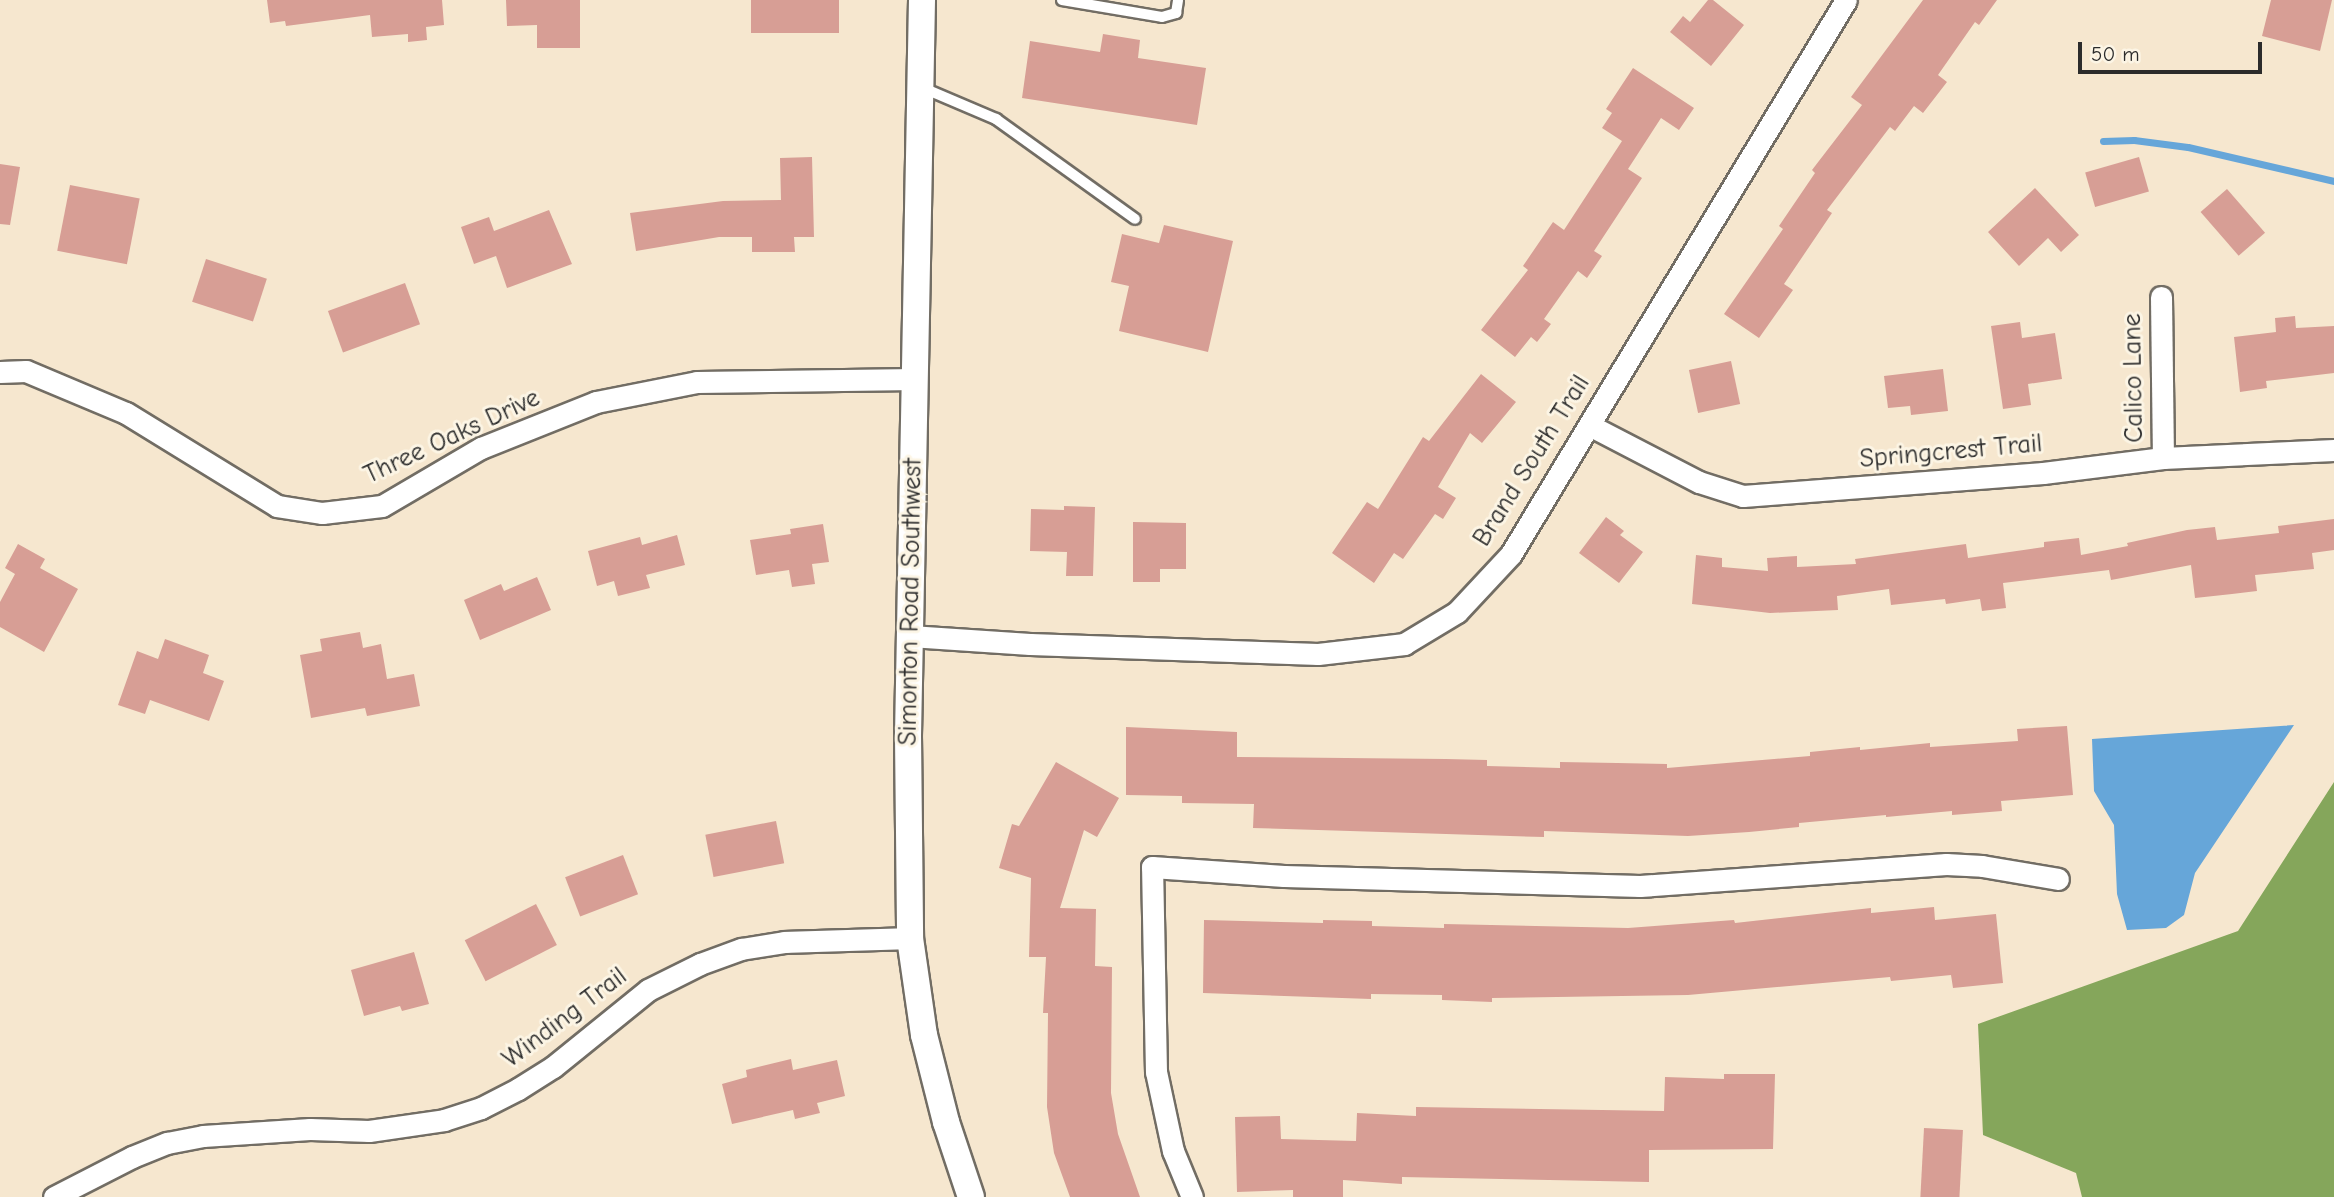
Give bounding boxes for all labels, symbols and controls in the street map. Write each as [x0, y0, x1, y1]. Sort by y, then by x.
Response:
scale bar [2082, 28, 2266, 72]
text: 50 m [2091, 42, 2140, 66]
street label: Calico Lane [2117, 313, 2151, 443]
street label: Brand South Trail [1467, 370, 1597, 552]
street label: Three Oaks Drive [359, 383, 545, 491]
street label: Springcrest Trail [1858, 428, 2044, 476]
street label: Simonton Road Southwest [893, 458, 929, 746]
street label: Winding Trail [497, 961, 633, 1075]

